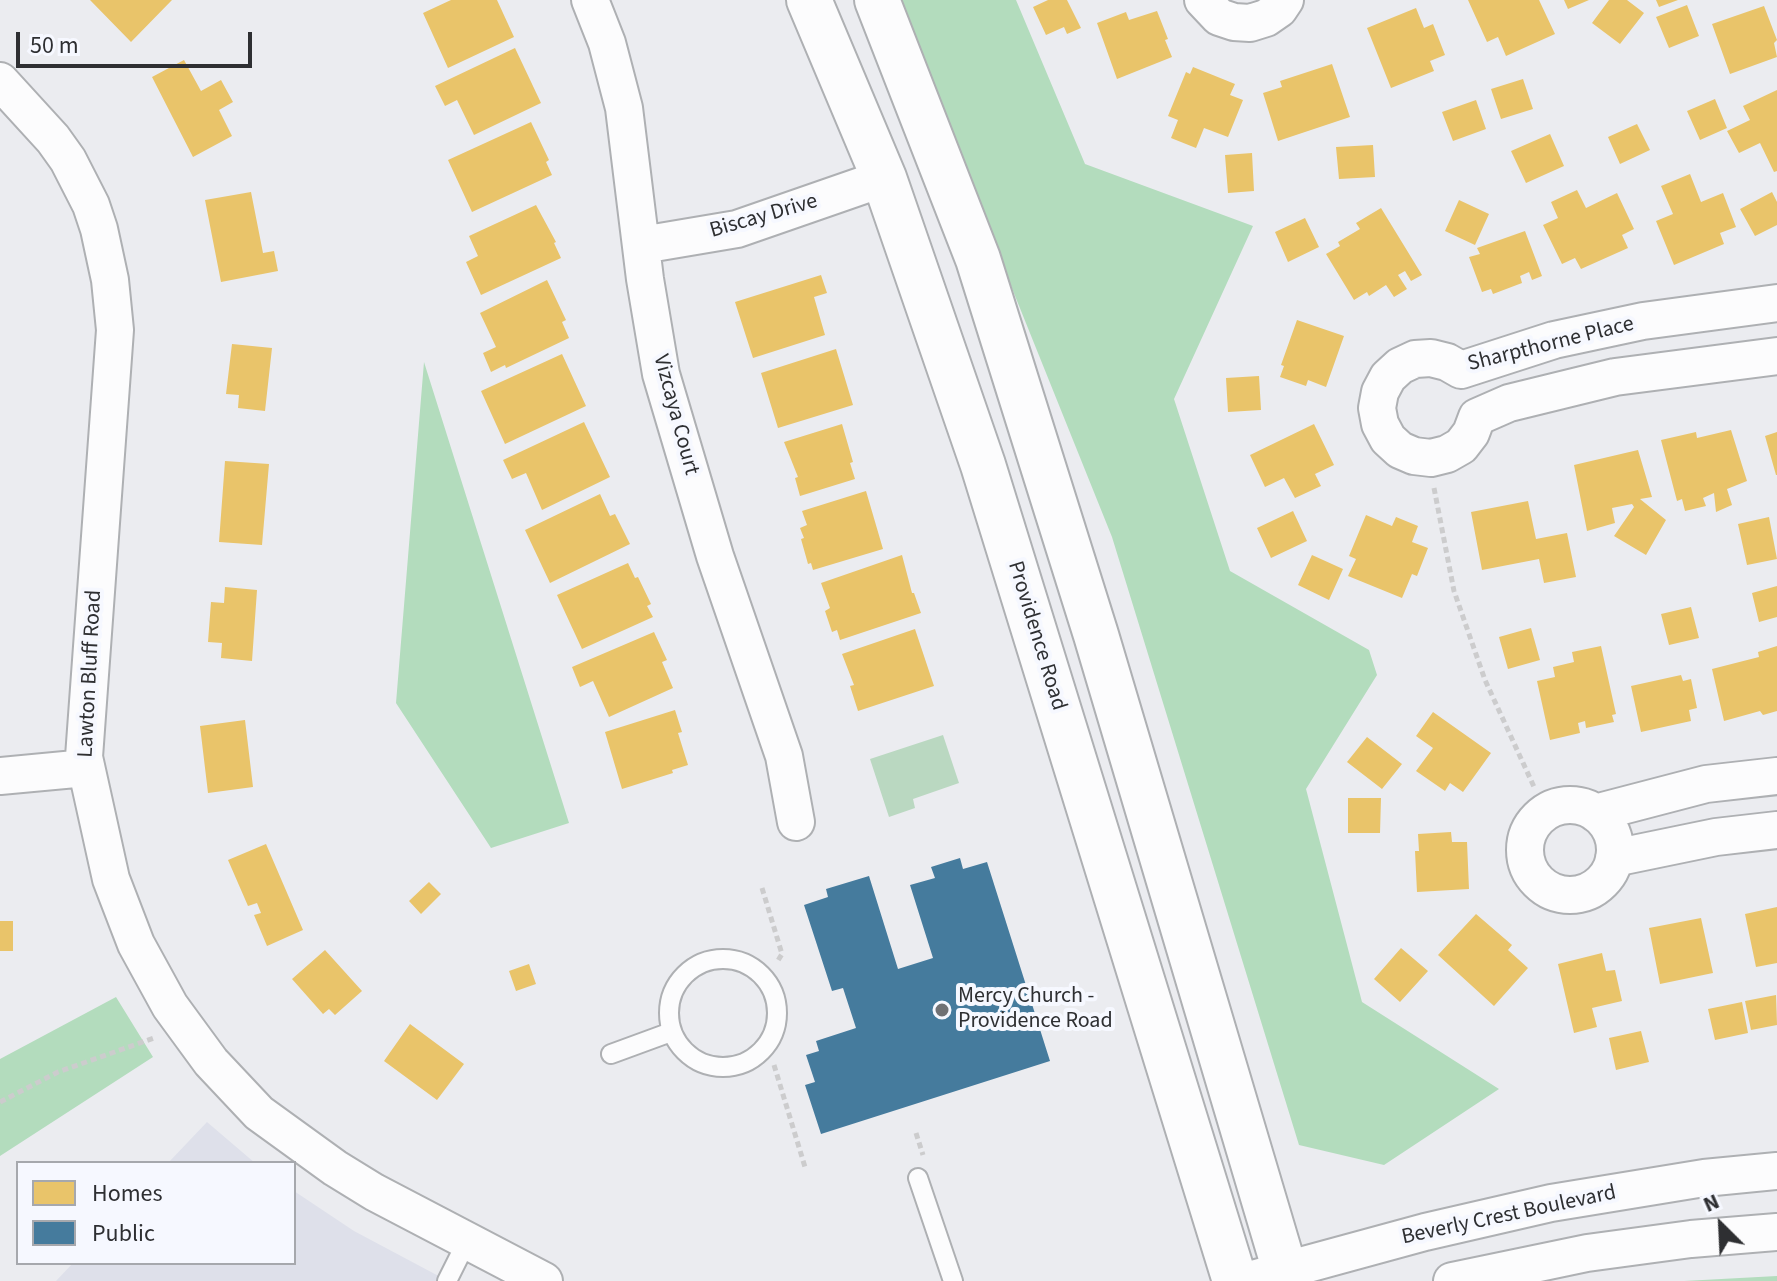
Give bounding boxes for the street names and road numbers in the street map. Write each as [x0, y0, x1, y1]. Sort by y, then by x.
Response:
street label: Biscay Drive [707, 189, 821, 245]
street label: Sharpthorne Place [1465, 312, 1637, 378]
street label: Vizcaya Court [646, 352, 704, 478]
street label: Providence Road [1001, 558, 1071, 714]
street label: Lawton Bluff Road [73, 589, 109, 759]
street label: Beverly Crest Boulevard [1399, 1180, 1619, 1252]

